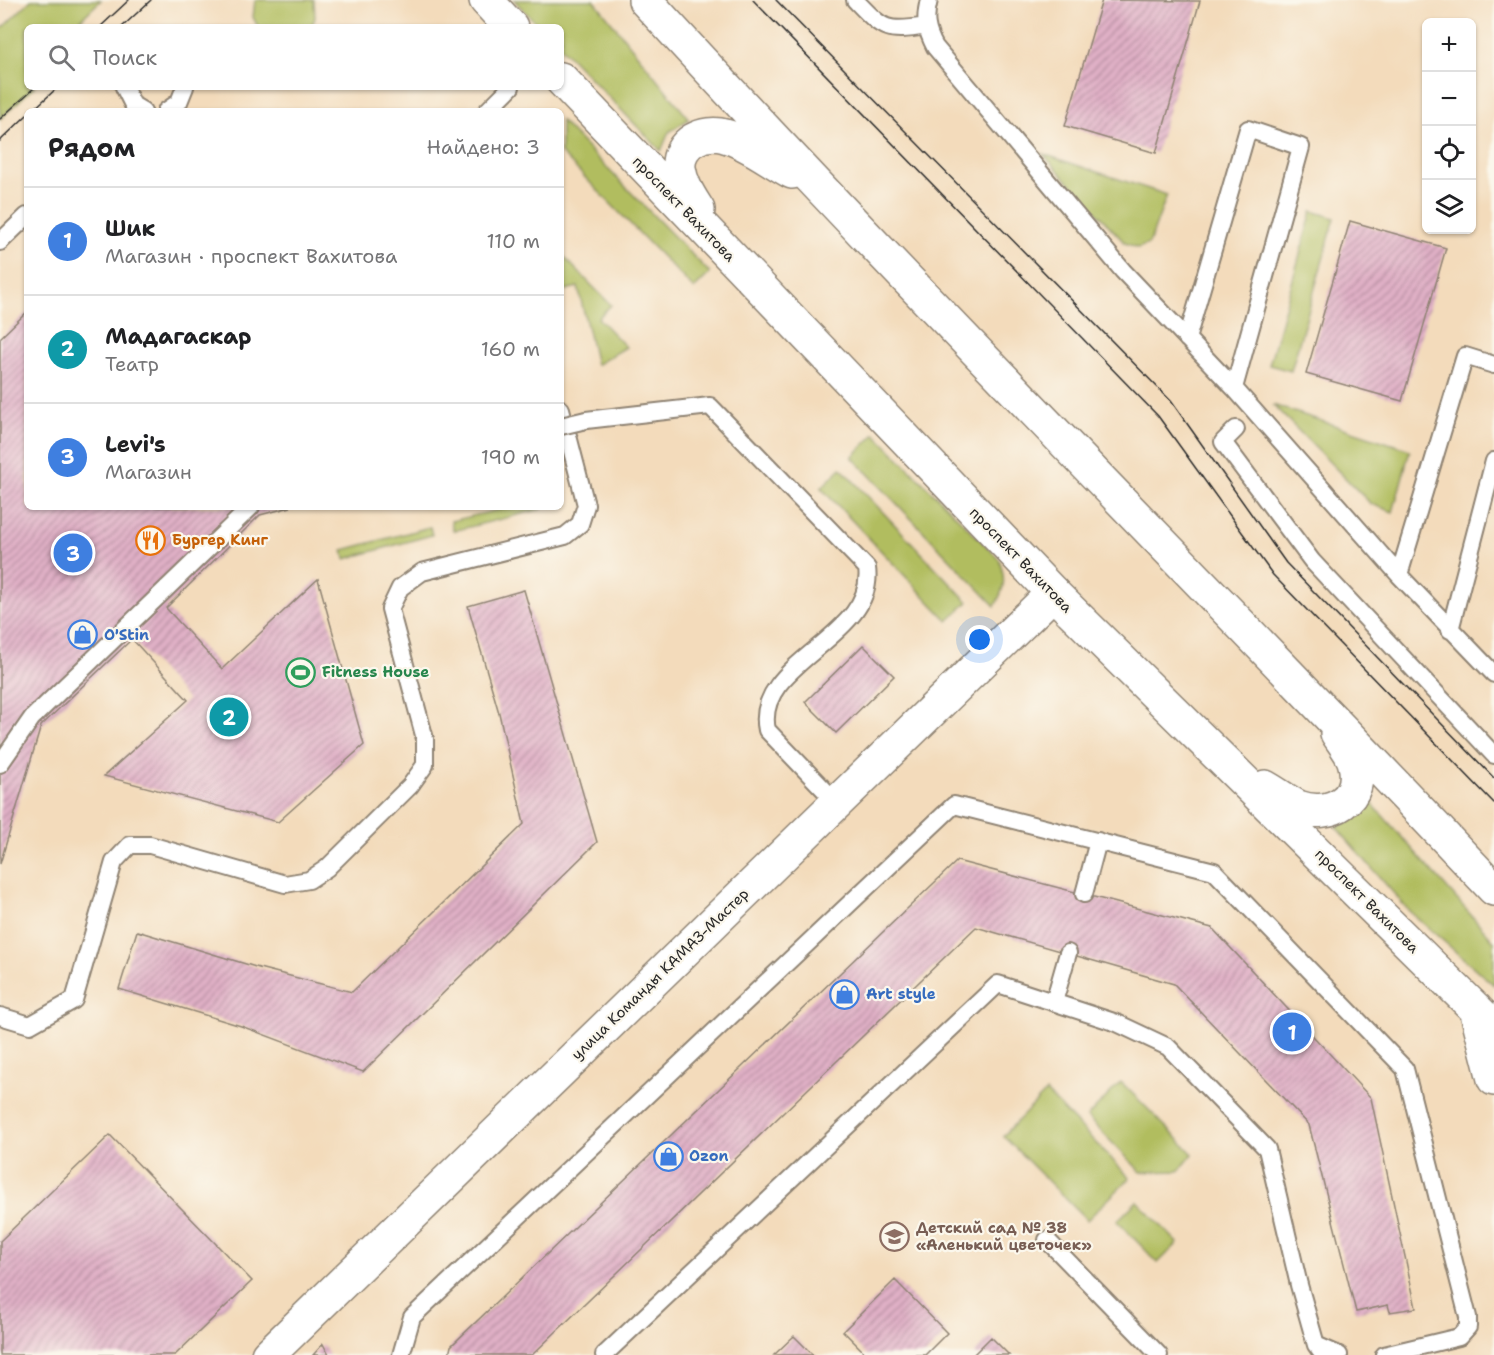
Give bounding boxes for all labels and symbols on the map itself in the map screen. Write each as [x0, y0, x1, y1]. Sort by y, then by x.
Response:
street label: проспект Вахитова [628, 152, 740, 267]
street label: проспект Вахитова [965, 503, 1077, 618]
restaurant icon: Бургер Кинг [135, 524, 167, 556]
pin: 3 [54, 530, 92, 576]
place label: Бургер Кинг [172, 530, 268, 550]
shop icon: O'Stin [67, 619, 99, 651]
place label: O'Stin [104, 625, 149, 645]
your location [965, 625, 994, 654]
sports icon: Fitness House [285, 656, 317, 688]
place label: Fitness House [322, 662, 429, 682]
pin: 2 [210, 694, 248, 740]
street label: проспект Вахитова [1310, 844, 1424, 958]
street label: улица Команды КАМАЗ-Мастер [567, 884, 753, 1064]
shop icon: Art style [829, 978, 861, 1010]
place label: Art style [866, 984, 936, 1004]
pin: 1 [1272, 1010, 1312, 1054]
shop icon: Ozon [652, 1140, 684, 1172]
place label: Ozon [689, 1146, 729, 1166]
place label: Детский сад № 38 «Аленький цветочек» [916, 1218, 1092, 1255]
school or university icon: Детский сад № 38 «Аленький цветочек» [879, 1221, 911, 1253]

